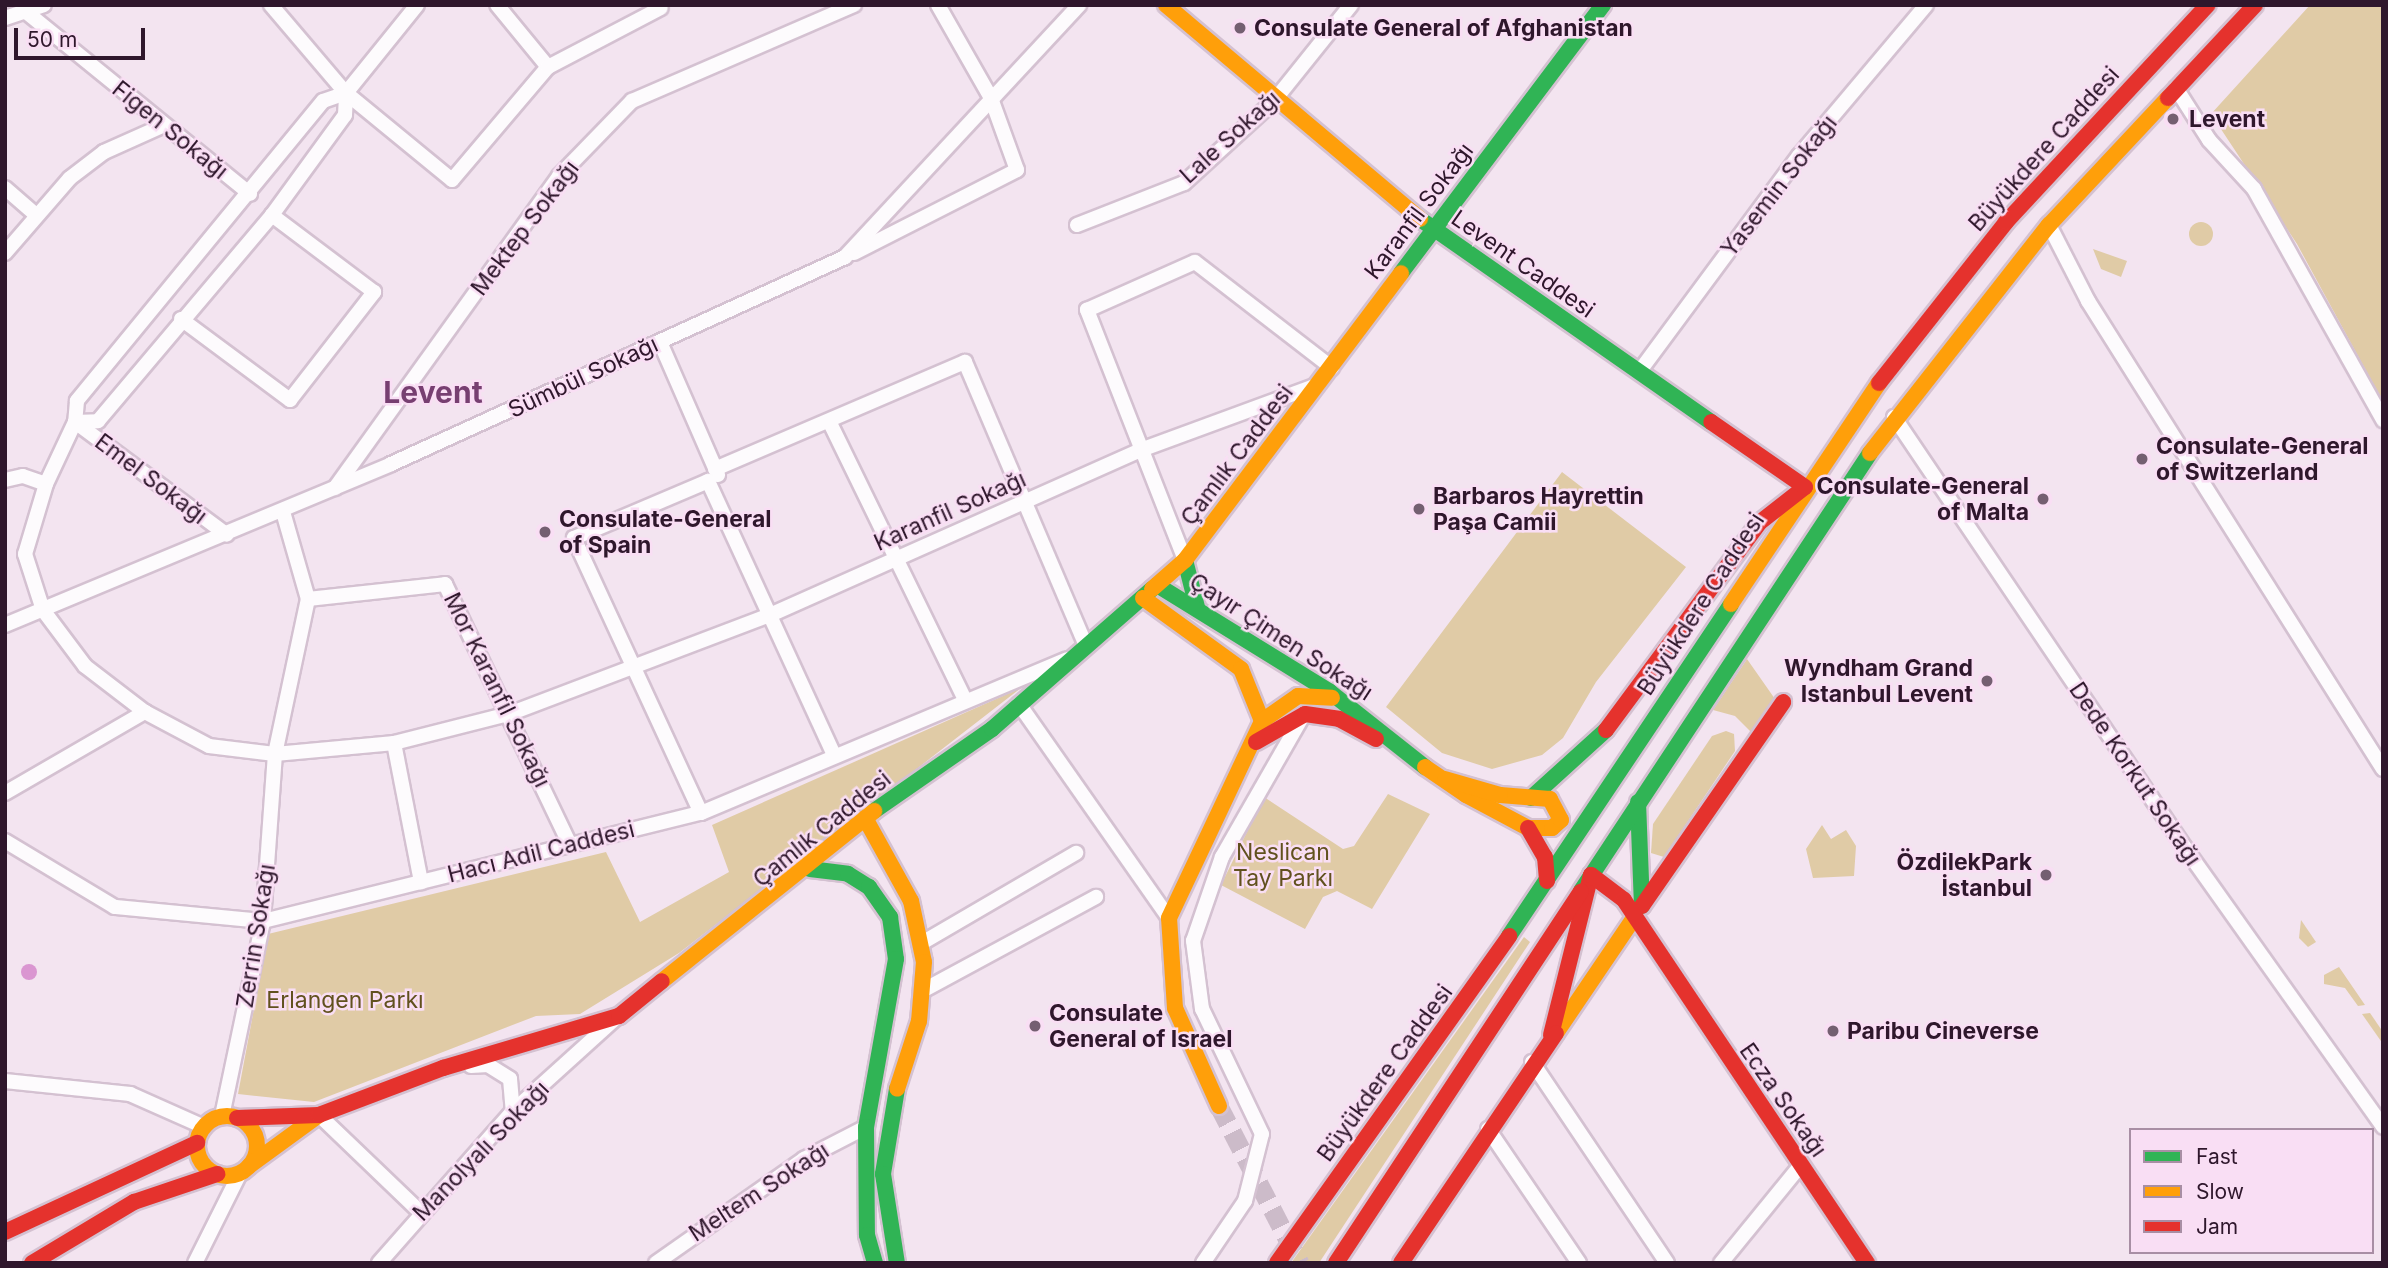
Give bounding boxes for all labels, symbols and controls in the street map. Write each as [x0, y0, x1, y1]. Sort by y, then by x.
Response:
scale bar [18, 14, 149, 58]
place label: Consulate General of Afghanistan [1254, 14, 1633, 42]
marker: Consulate General of Afghanistan [1232, 20, 1248, 36]
text: 50 m [27, 27, 77, 52]
street label: Büyükdere Caddesi [1963, 61, 2125, 237]
street label: Figen Sokağı [107, 75, 233, 185]
street label: Lale Sokağı [1174, 85, 1286, 189]
place label: Levent [2189, 105, 2265, 133]
marker: Levent [2163, 109, 2183, 129]
street label: Yasemin Sokağı [1715, 110, 1843, 262]
street label: Karanfil Sokağı [1359, 137, 1479, 285]
street label: Mektep Sokağı [465, 155, 585, 301]
street label: Levent Caddesi [1446, 204, 1600, 324]
street label: Sümbül Sokağı [504, 330, 662, 424]
district label: Levent [383, 374, 483, 410]
street label: Çamlık Caddesi [1175, 379, 1299, 531]
street label: Emel Sokağı [90, 428, 212, 530]
place label: Consulate-General of Switzerland [2156, 432, 2369, 486]
marker: Consulate-General of Switzerland [2134, 451, 2150, 467]
street label: Karanfil Sokağı [870, 465, 1030, 557]
place label: Consulate-General of Malta [1816, 472, 2029, 526]
place label: Barbaros Hayrettin Paşa Camii [1433, 482, 1644, 536]
marker: Consulate-General of Malta [2035, 491, 2051, 507]
marker: Barbaros Hayrettin Paşa Camii [1411, 501, 1427, 517]
place label: Consulate-General of Spain [559, 505, 772, 559]
street label: Büyükdere Caddesi [1632, 508, 1770, 700]
marker: Consulate-General of Spain [537, 524, 553, 540]
street label: Çayır Çimen Sokağı [1184, 567, 1378, 707]
street label: Mor Karanfil Sokağı [438, 588, 556, 792]
place label: Wyndham Grand Istanbul Levent [1784, 654, 1973, 708]
marker: Wyndham Grand Istanbul Levent [1979, 673, 1995, 689]
street label: Dede Korkut Sokağı [2063, 677, 2207, 871]
street label: Çamlık Caddesi [748, 765, 896, 893]
street label: Hacı Adil Caddesi [445, 815, 637, 889]
park label: Neslican Tay Parkı [1233, 838, 1333, 892]
place label: ÖzdilekPark İstanbul [1897, 848, 2032, 902]
street label: Zerrin Sokağı [231, 862, 281, 1010]
marker: ÖzdilekPark İstanbul [2038, 867, 2054, 883]
street label: Büyükdere Caddesi [1312, 979, 1458, 1167]
park label: Erlangen Parkı [266, 986, 424, 1014]
place label: Consulate General of Israel [1049, 999, 1232, 1053]
place label: Paribu Cineverse [1847, 1017, 2039, 1045]
marker: Consulate General of Israel [1027, 1018, 1043, 1034]
marker: Paribu Cineverse [1825, 1023, 1841, 1039]
street label: Ecza Sokağı [1734, 1038, 1832, 1162]
street label: Manolyalı Sokağı [407, 1075, 555, 1227]
legend [2129, 1128, 2374, 1254]
street label: Meltem Sokağı [684, 1137, 834, 1247]
text: Fast [2196, 1144, 2238, 1169]
text: Slow [2196, 1179, 2244, 1204]
text: Jam [2196, 1214, 2238, 1239]

